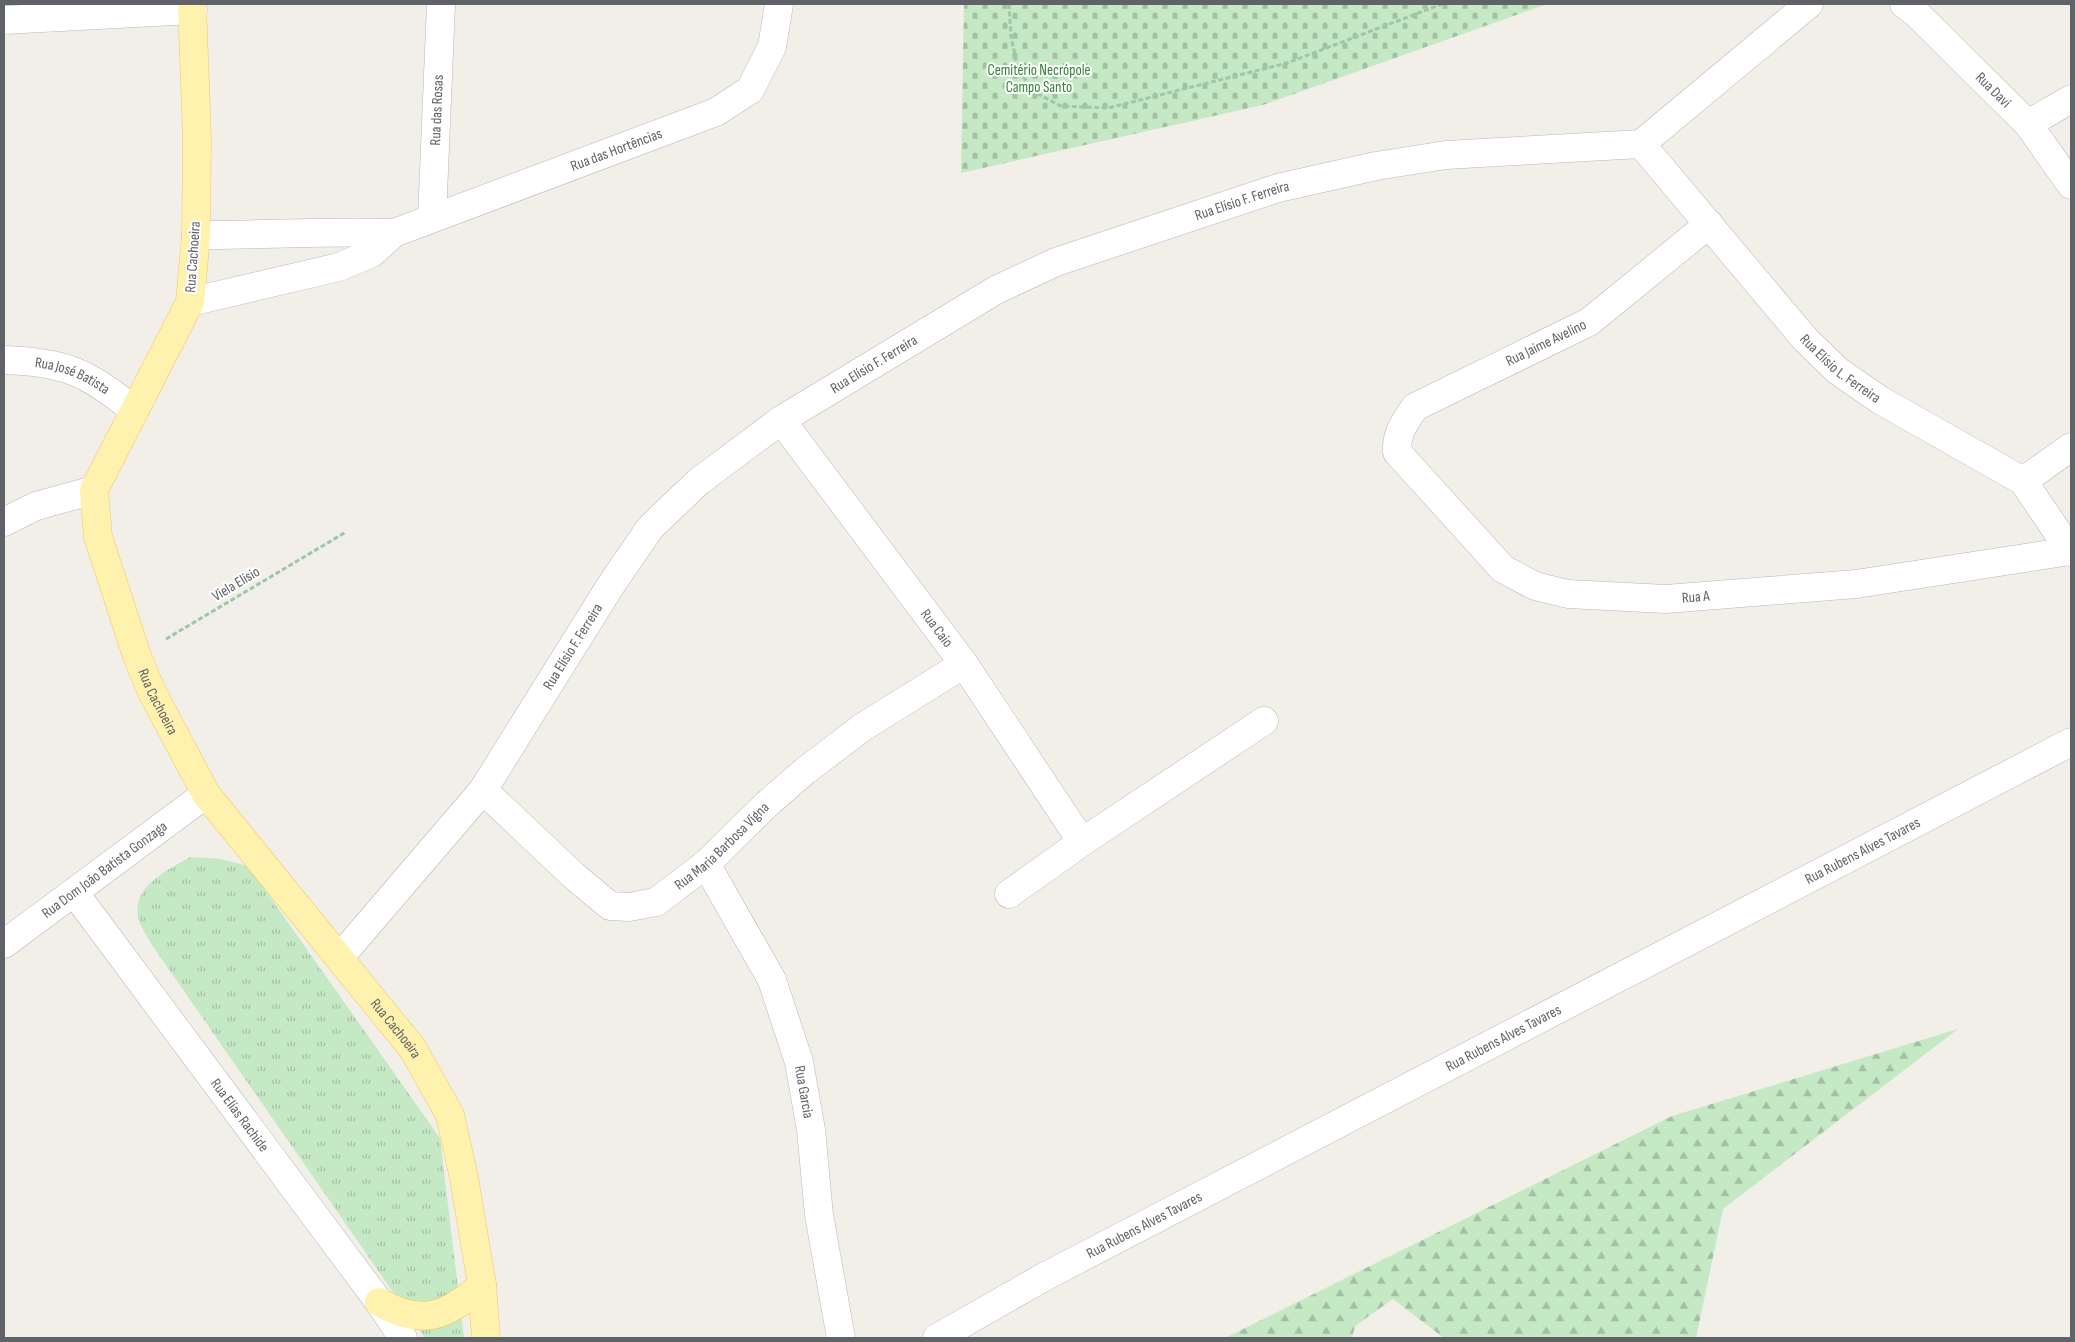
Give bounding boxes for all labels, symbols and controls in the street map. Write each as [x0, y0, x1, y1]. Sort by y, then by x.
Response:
park label: Cemitério Necrópole Campo Santo [988, 61, 1090, 97]
street label: Rua Davi [1971, 68, 2016, 112]
street label: Rua das Rosas [426, 74, 448, 146]
street label: Rua das Hortências [568, 124, 665, 175]
street label: Rua Elísio F. Ferreira [1192, 176, 1291, 225]
street label: Rua Cachoeira [181, 220, 205, 293]
street label: Rua Jaime Avelino [1502, 315, 1590, 371]
street label: Rua Elísio F. Ferreira [827, 330, 921, 398]
street label: Rua Elísio L. Ferreira [1795, 330, 1885, 407]
street label: Rua José Batista [34, 353, 114, 399]
street label: Viela Elísio [209, 562, 263, 606]
street label: Rua A [1681, 586, 1711, 607]
street label: Rua Elísio F. Ferreira [538, 600, 607, 693]
street label: Rua Caio [916, 605, 958, 651]
street label: Rua Cachoeira [134, 666, 182, 738]
street label: Rua Maria Barbosa Vigna [671, 798, 773, 894]
street label: Rua Rubens Alves Tavares [1801, 813, 1923, 889]
street label: Rua Dom João Batista Gonzaga [38, 817, 171, 922]
street label: Rua Cachoeira [366, 994, 426, 1062]
street label: Rua Rubens Alves Tavares [1442, 1000, 1564, 1076]
street label: Rua Garcia [790, 1064, 818, 1120]
street label: Rua Elías Rachide [206, 1075, 273, 1156]
street label: Rua Rubens Alves Tavares [1083, 1187, 1205, 1263]

